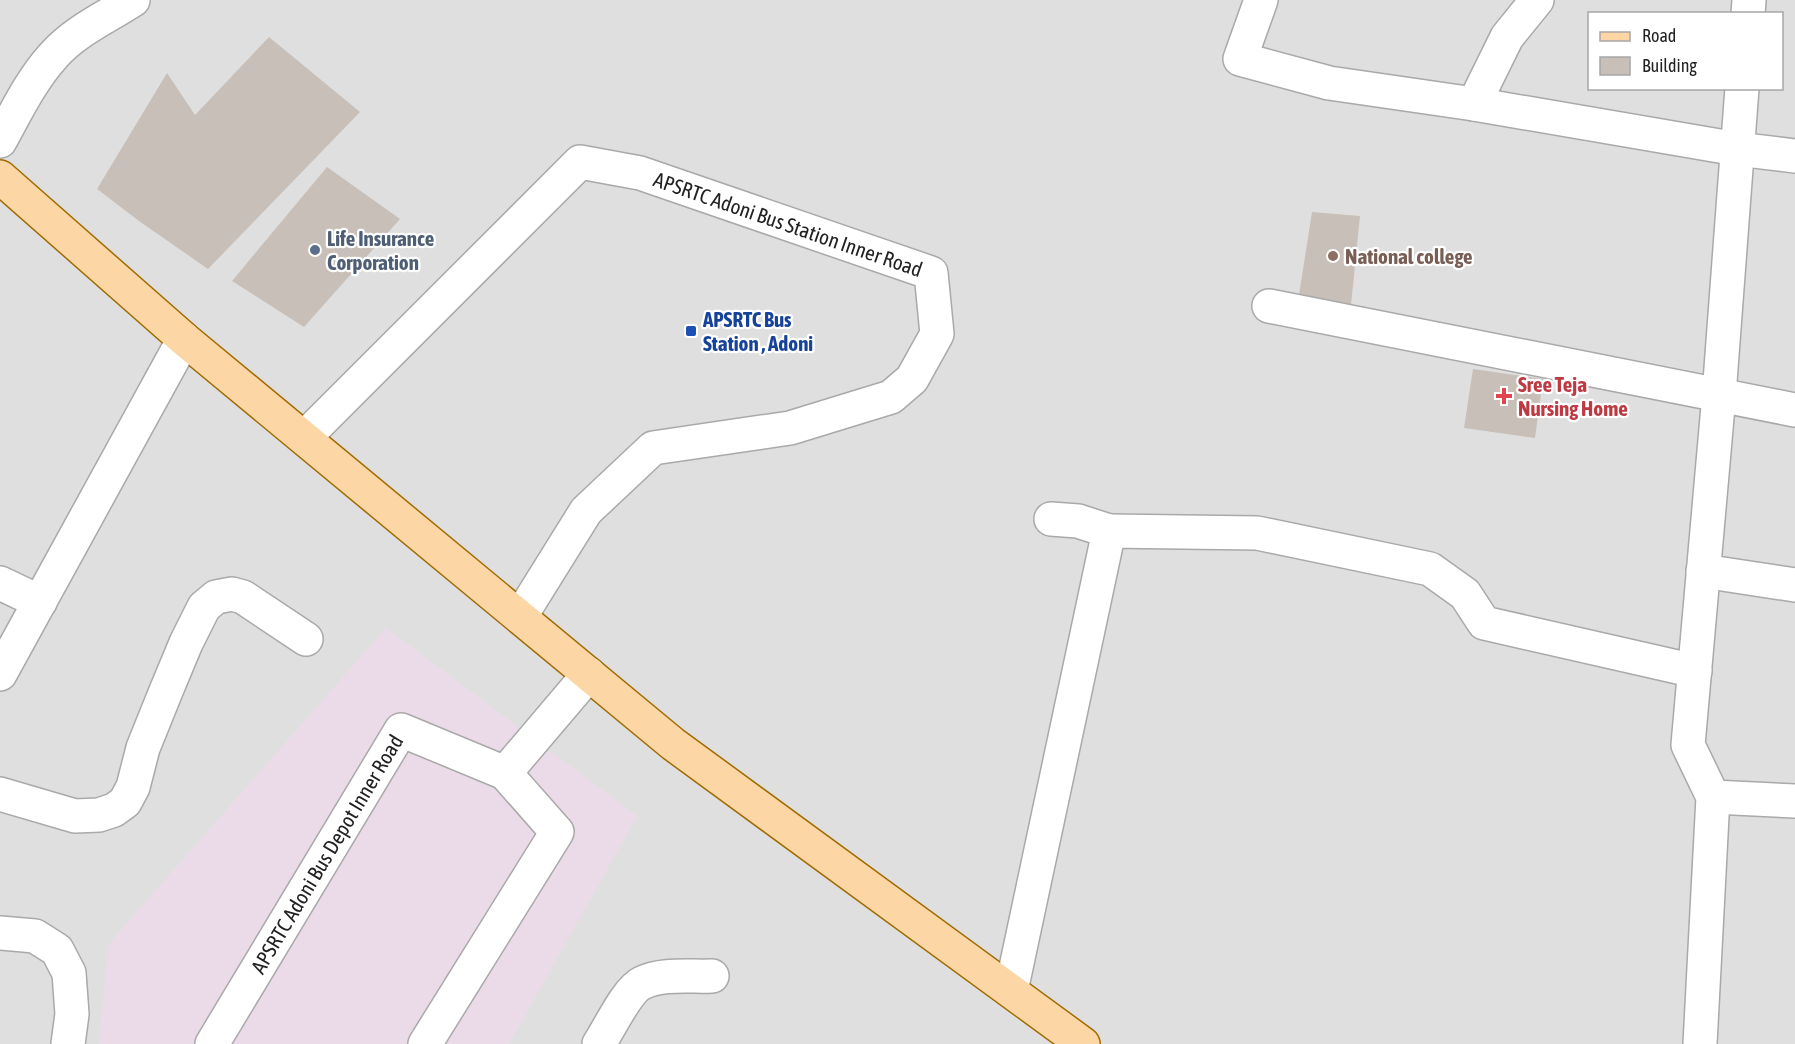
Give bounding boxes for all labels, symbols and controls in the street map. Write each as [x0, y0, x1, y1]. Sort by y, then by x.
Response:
legend [1588, 12, 1783, 90]
text: Road [1642, 25, 1676, 46]
text: Building [1642, 55, 1697, 76]
street label: APSRTC Adoni Bus Station Inner Road [651, 167, 926, 281]
place label: Life Insurance Corporation [327, 226, 434, 274]
marker: Life Insurance Corporation [308, 243, 322, 257]
place label: National college [1345, 244, 1473, 268]
marker: National college [1326, 249, 1340, 263]
place label: APSRTC Bus Station , Adoni [702, 307, 813, 355]
marker: APSRTC Bus Station , Adoni [684, 324, 698, 338]
place label: Sree Teja Nursing Home [1518, 372, 1628, 420]
marker: Sree Teja Nursing Home [1495, 387, 1513, 405]
street label: APSRTC Adoni Bus Depot Inner Road [246, 730, 407, 977]

